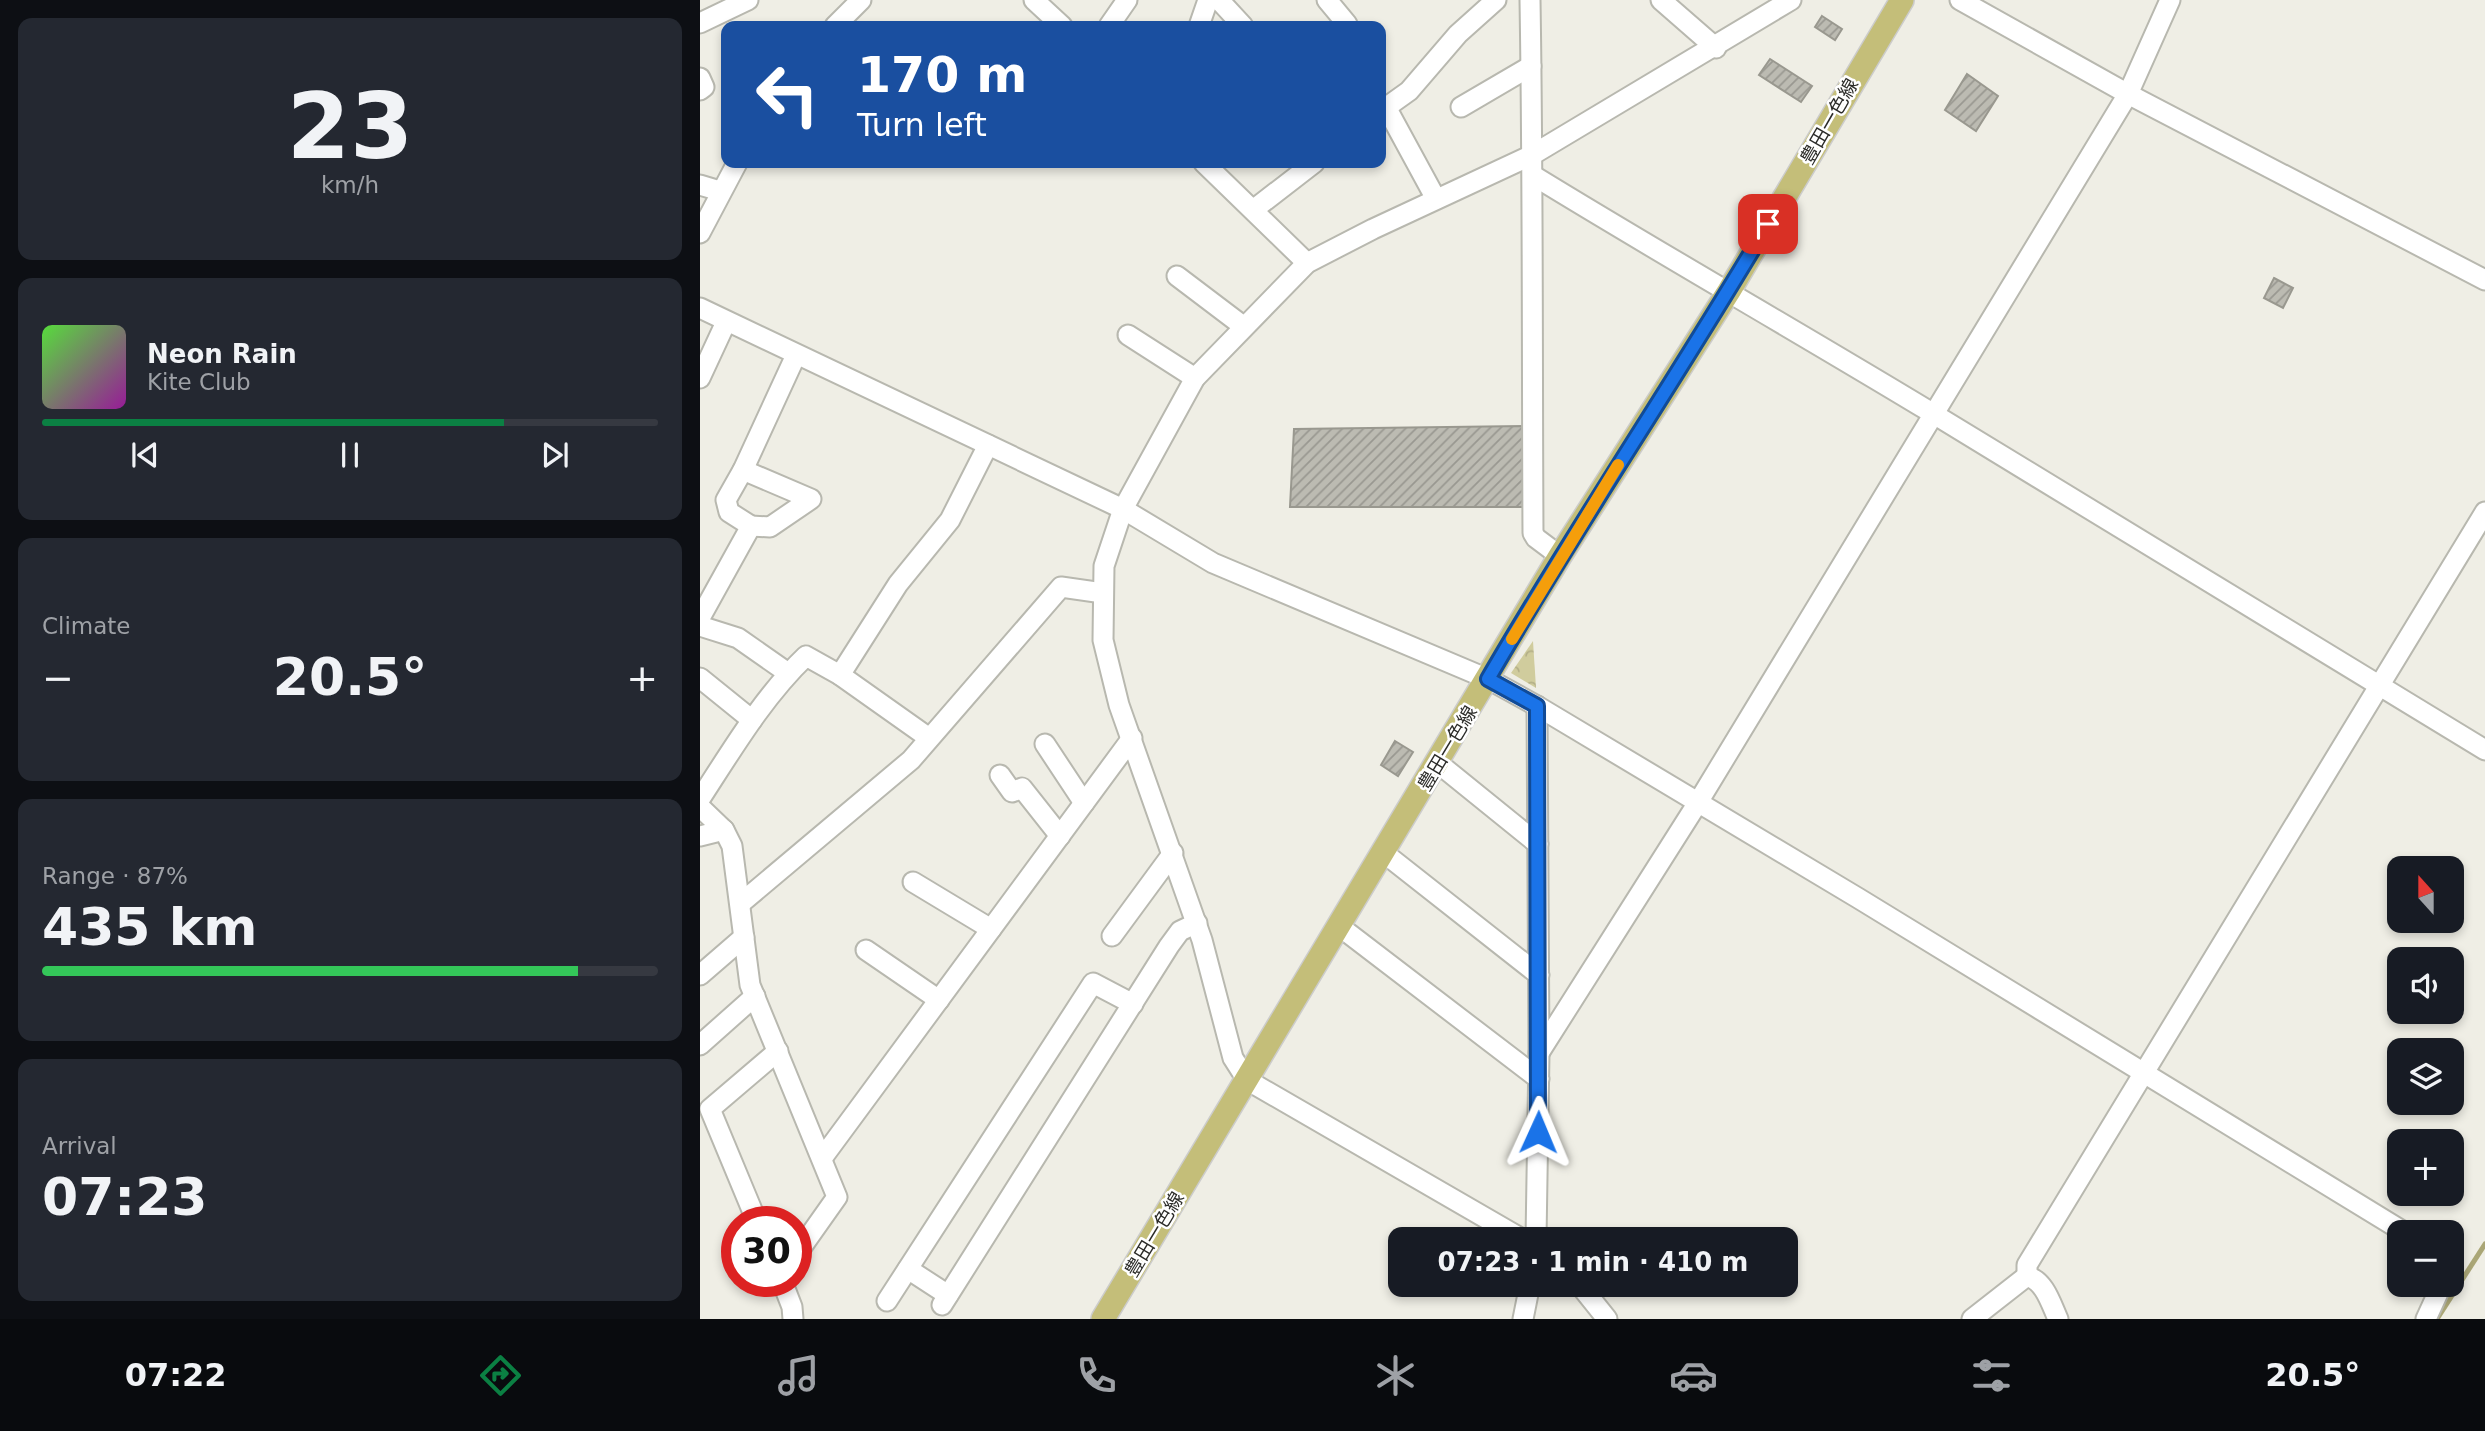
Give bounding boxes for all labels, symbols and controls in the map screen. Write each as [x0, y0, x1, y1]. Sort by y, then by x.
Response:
text: 170 m [857, 47, 1027, 104]
icon: left [742, 49, 833, 140]
text: 23 [287, 74, 413, 179]
street label: 豊田一色線 [1796, 74, 1862, 168]
text: Turn left [857, 106, 987, 144]
text: km/h [321, 172, 379, 198]
pin [1738, 194, 1798, 254]
icon: arrive [1749, 205, 1787, 243]
text: Neon Rain [147, 339, 297, 369]
text: Kite Club [147, 369, 251, 395]
icon: previous [126, 436, 164, 474]
icon: pause [331, 436, 369, 474]
icon: next [536, 436, 574, 474]
text: Climate [42, 613, 131, 639]
text: 20.5° [273, 647, 427, 707]
text: − [42, 656, 74, 700]
text: + [626, 656, 658, 700]
street label: 豊田一色線 [1413, 702, 1481, 794]
north arrow [2387, 856, 2464, 933]
map controls [2387, 856, 2464, 1297]
text: Range · 87% [42, 863, 188, 889]
text: 435 km [42, 897, 257, 957]
button: sound [2387, 947, 2464, 1024]
button: layers [2387, 1038, 2464, 1115]
position arrow [1501, 1095, 1575, 1169]
button: + [2387, 1129, 2464, 1206]
text: Arrival [42, 1133, 117, 1159]
text: 07:23 [42, 1167, 208, 1227]
street label: 豊田一色線 [1120, 1188, 1188, 1280]
speed limit sign: 30 [721, 1206, 812, 1297]
button: − [2387, 1220, 2464, 1297]
text: 07:23 · 1 min · 410 m [1438, 1247, 1748, 1277]
icon: directions [476, 1351, 525, 1400]
icon: music [774, 1351, 823, 1400]
icon: phone [1072, 1351, 1121, 1400]
icon: climate [1371, 1351, 1420, 1400]
icon: car [1669, 1351, 1718, 1400]
icon: filters [1967, 1351, 2016, 1400]
text: 07:22 [125, 1356, 226, 1394]
text: 20.5° [2265, 1356, 2360, 1394]

